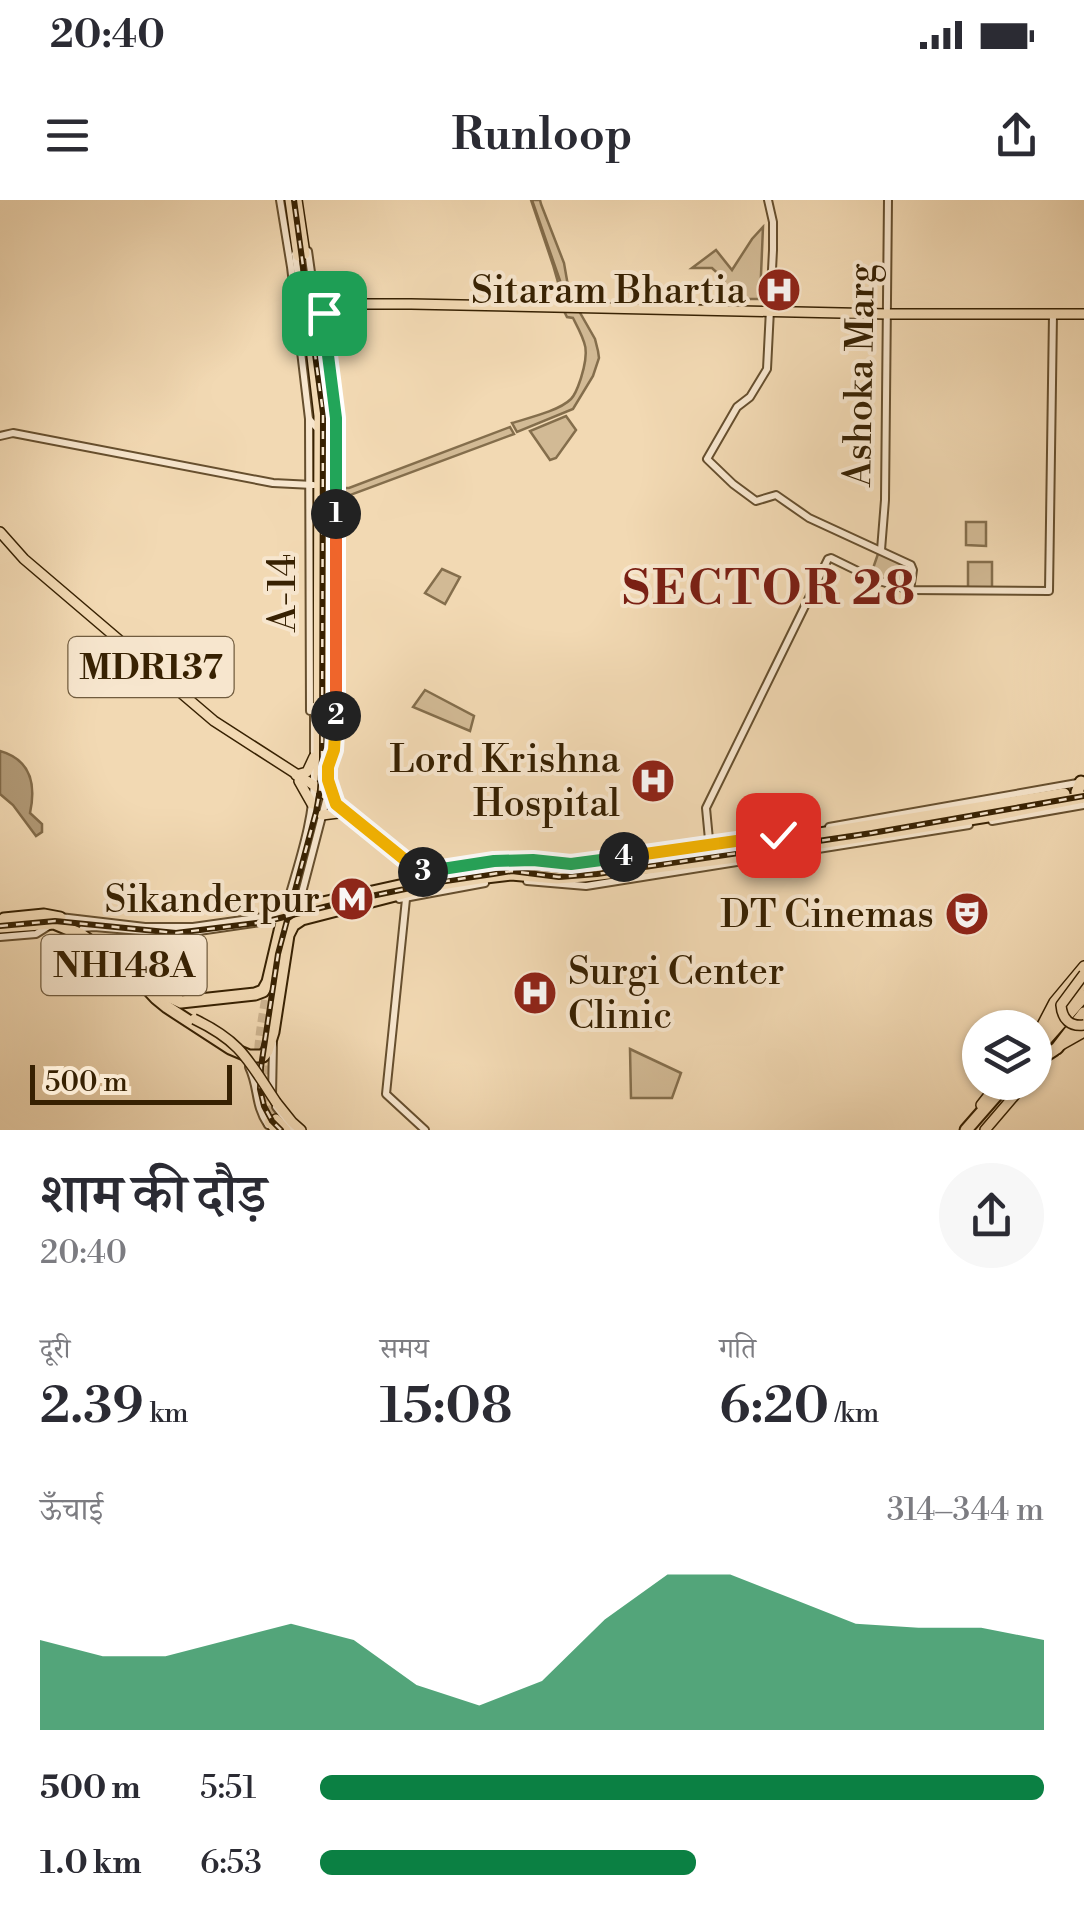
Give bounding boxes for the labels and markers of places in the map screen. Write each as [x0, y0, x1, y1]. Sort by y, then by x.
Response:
hospital icon: Sitaram Bhartia [756, 267, 802, 313]
place label: Sitaram Bhartia [471, 268, 747, 315]
pin [282, 271, 367, 356]
pin: 1 [311, 489, 361, 539]
pin: 2 [311, 691, 361, 741]
place label: Lord Krishna Hospital [389, 737, 621, 828]
hospital icon: Lord Krishna Hospital [630, 758, 676, 804]
pin [736, 793, 821, 878]
pin: 4 [599, 832, 649, 882]
pin: 3 [398, 847, 448, 897]
metro station icon: Sikanderpur [329, 876, 375, 922]
place label: Sikanderpur [104, 877, 320, 924]
theatre icon: DT Cinemas [944, 891, 990, 937]
place label: DT Cinemas [720, 892, 934, 939]
place label: Surgi Center Clinic [568, 949, 784, 1040]
hospital icon: Surgi Center Clinic [512, 970, 558, 1016]

